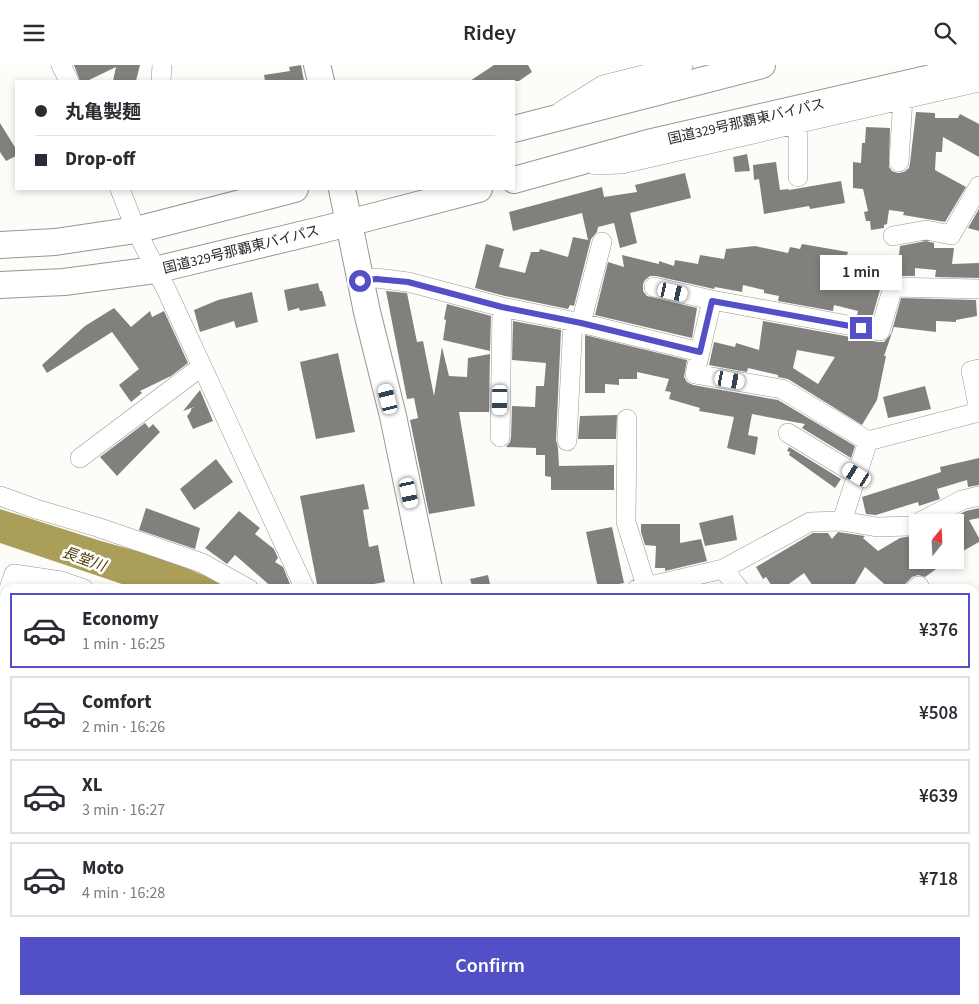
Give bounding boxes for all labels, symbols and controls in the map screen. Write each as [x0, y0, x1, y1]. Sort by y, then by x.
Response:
text: Ridey [463, 17, 516, 49]
icon: menu [20, 19, 48, 47]
icon: search [931, 19, 959, 47]
street label: 国道329号那覇東バイパス [666, 94, 827, 150]
text: 丸亀製麺 [65, 99, 141, 126]
text: Drop-off [65, 146, 135, 173]
street label: 国道329号那覇東バイパス [161, 221, 322, 279]
callout: 1 min [820, 255, 902, 291]
text: 1 min [842, 261, 880, 283]
route start [349, 270, 371, 292]
car [656, 281, 689, 303]
route end [850, 317, 872, 339]
car [713, 370, 746, 390]
car [377, 383, 398, 415]
car [492, 385, 507, 415]
car [840, 461, 873, 489]
car [398, 477, 419, 509]
north arrow [909, 514, 964, 569]
map controls [909, 514, 964, 569]
water label: 長堂川 [59, 542, 110, 578]
text: Economy [82, 606, 159, 633]
icon: car [22, 608, 67, 653]
text: ¥376 [919, 617, 958, 644]
text: 1 min · 16:25 [82, 633, 165, 655]
text: Comfort [82, 689, 152, 716]
icon: car [22, 691, 67, 736]
text: ¥508 [919, 700, 958, 727]
text: 2 min · 16:26 [82, 716, 165, 738]
text: XL [82, 772, 103, 799]
icon: car [22, 774, 67, 819]
text: ¥639 [919, 783, 958, 810]
text: 3 min · 16:27 [82, 799, 165, 821]
text: Moto [82, 855, 124, 882]
icon: car [22, 857, 67, 902]
text: ¥718 [919, 866, 958, 893]
text: 4 min · 16:28 [82, 882, 165, 904]
button: Confirm [20, 937, 960, 995]

